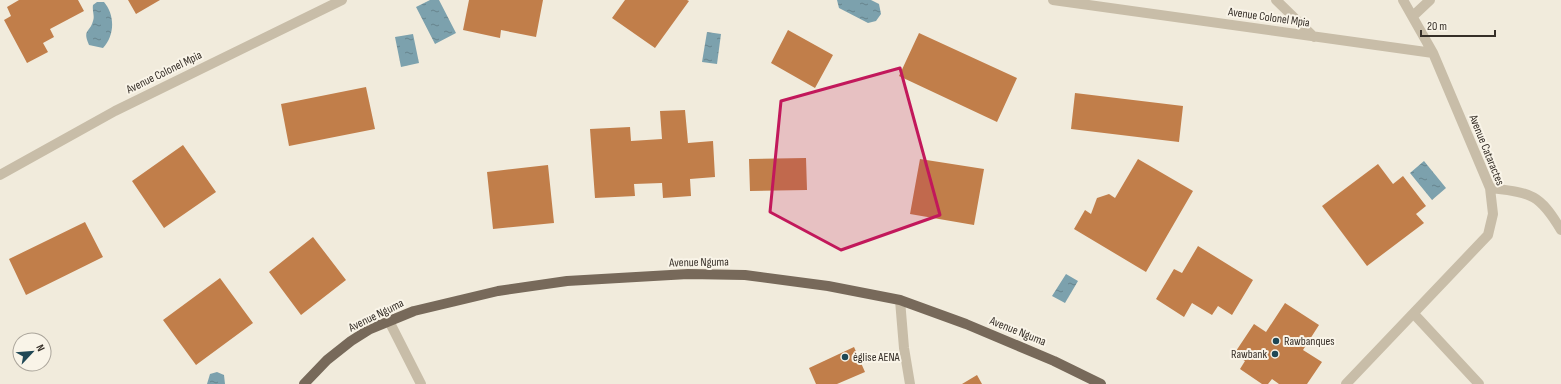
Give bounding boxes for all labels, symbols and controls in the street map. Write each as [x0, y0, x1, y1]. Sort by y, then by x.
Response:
street label: Avenue Colonel Mpia [1226, 4, 1311, 31]
scale bar [1421, 12, 1495, 38]
text: 20 m [1427, 19, 1447, 34]
street label: Avenue Colonel Mpia [123, 48, 205, 98]
street label: Avenue Cataractes [1465, 112, 1508, 188]
street label: Avenue Nguma [668, 254, 729, 271]
street label: Avenue Nguma [345, 296, 407, 336]
street label: Avenue Nguma [986, 313, 1049, 350]
north arrow [12, 332, 52, 372]
place label: Rawbanques [1284, 334, 1335, 349]
marker: Rawbanques [1271, 336, 1281, 346]
text: N [33, 342, 48, 353]
place label: Rawbank [1231, 347, 1267, 362]
marker: Rawbank [1270, 349, 1280, 359]
place label: église AENA [853, 350, 901, 365]
marker: église AENA [840, 352, 850, 362]

